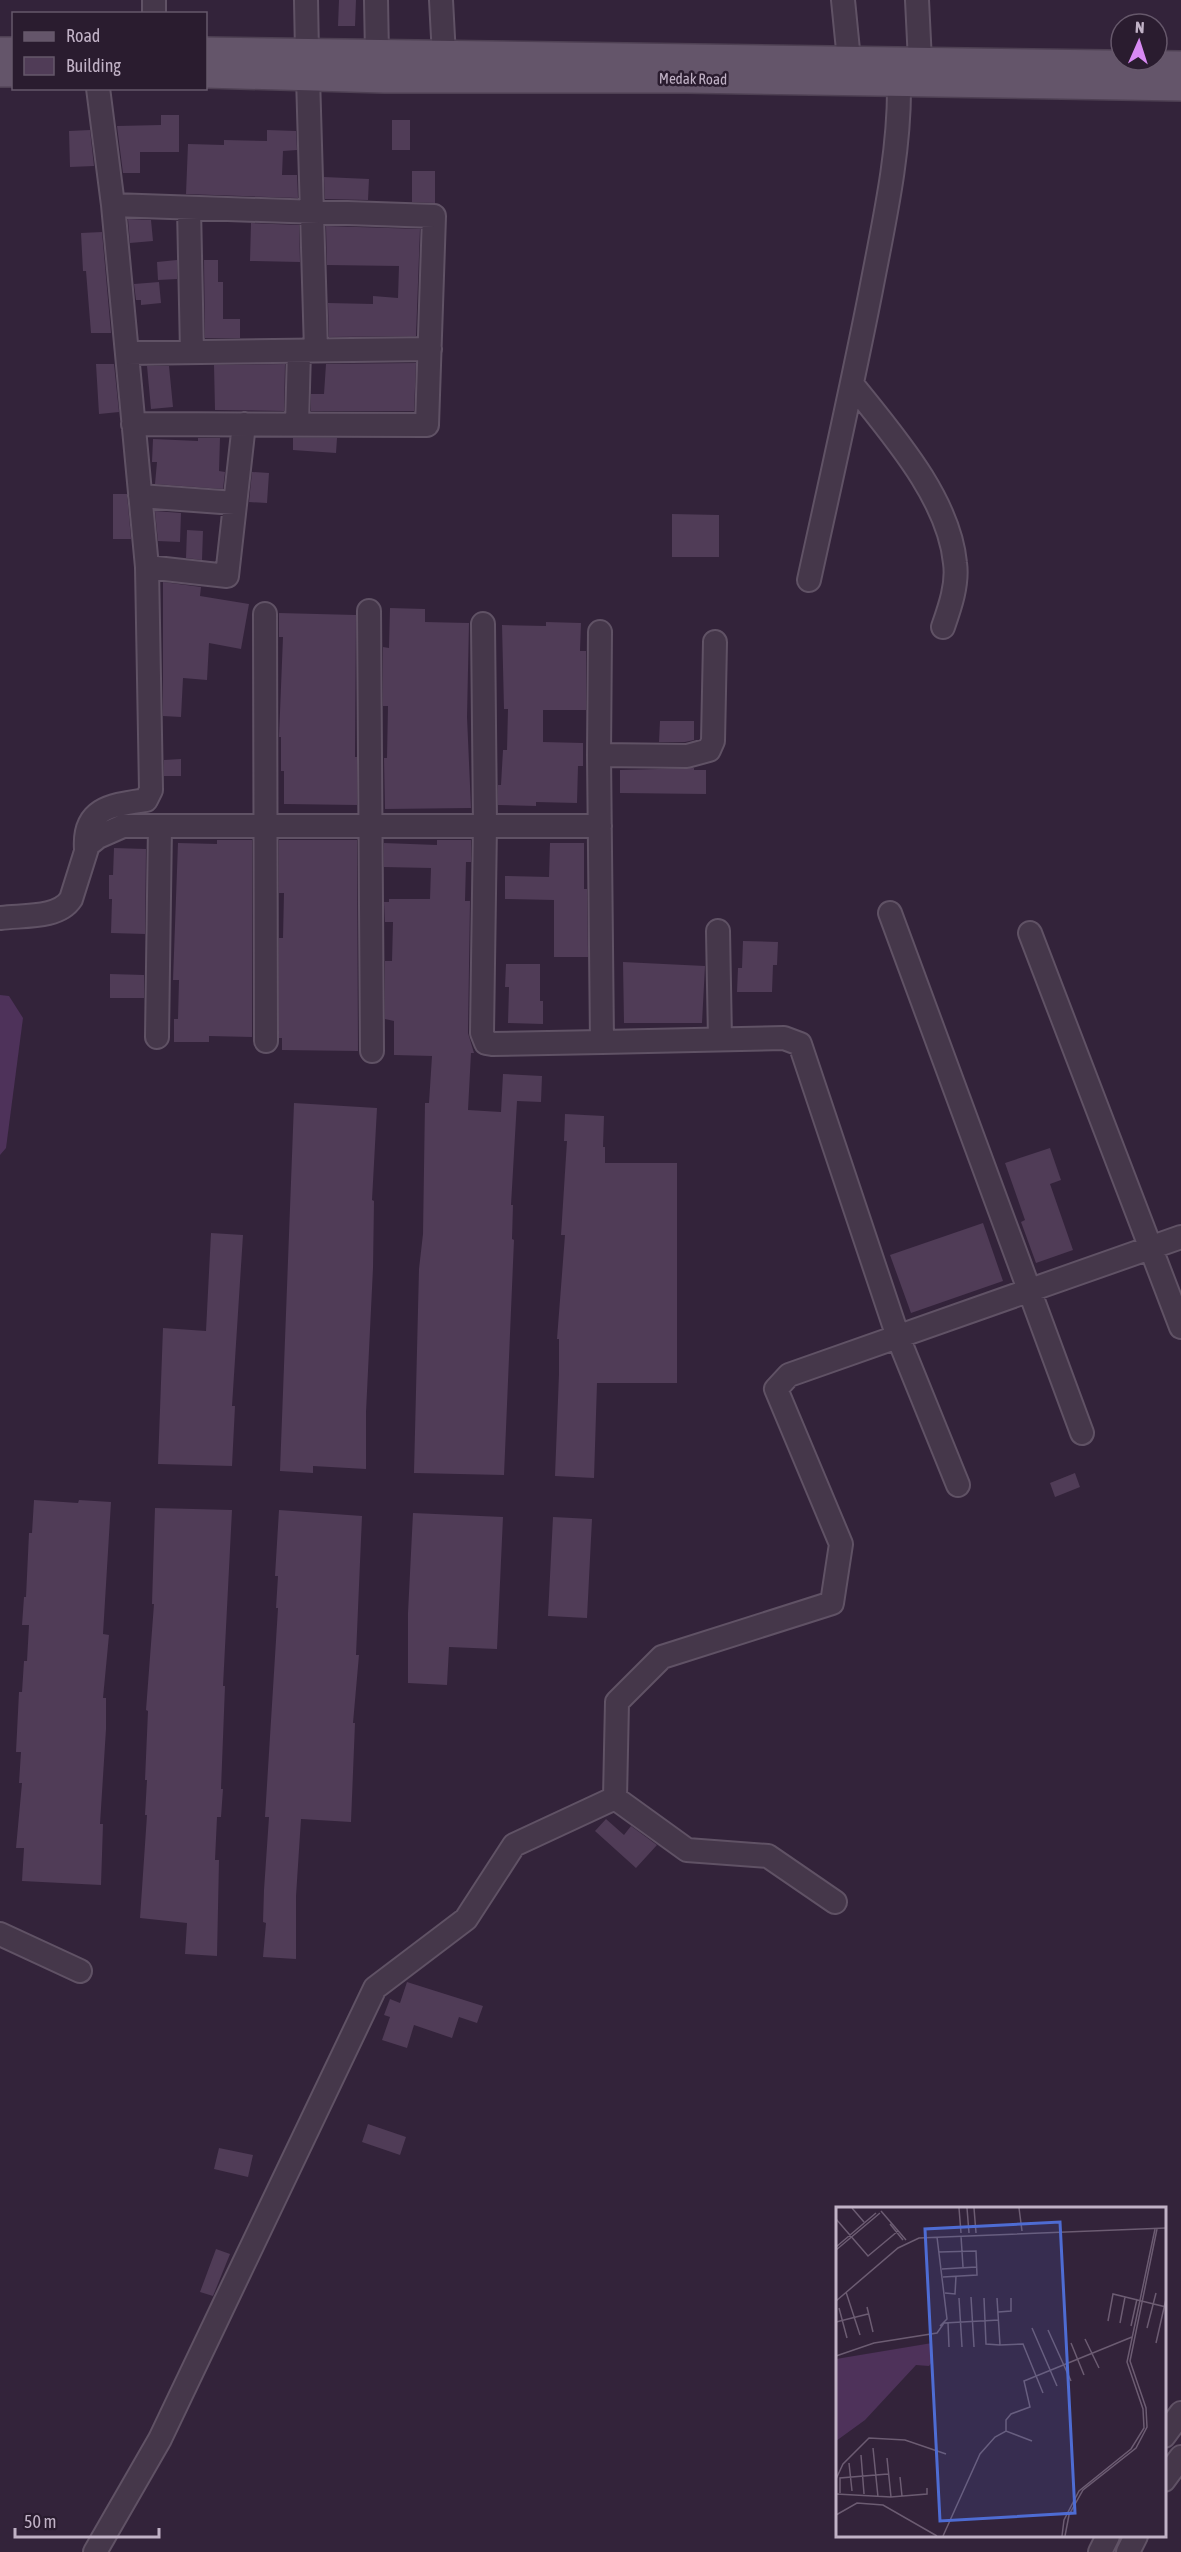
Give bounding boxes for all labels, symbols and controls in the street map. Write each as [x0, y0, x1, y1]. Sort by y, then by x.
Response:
legend [12, 12, 207, 90]
north arrow [1109, 12, 1169, 72]
text: N [1135, 18, 1145, 36]
text: Road [66, 25, 100, 46]
text: Building [66, 55, 121, 76]
street label: Medak Road [659, 69, 727, 88]
inset map [836, 2207, 1166, 2537]
scale bar [15, 2501, 159, 2539]
text: 50 m [24, 2511, 56, 2532]

